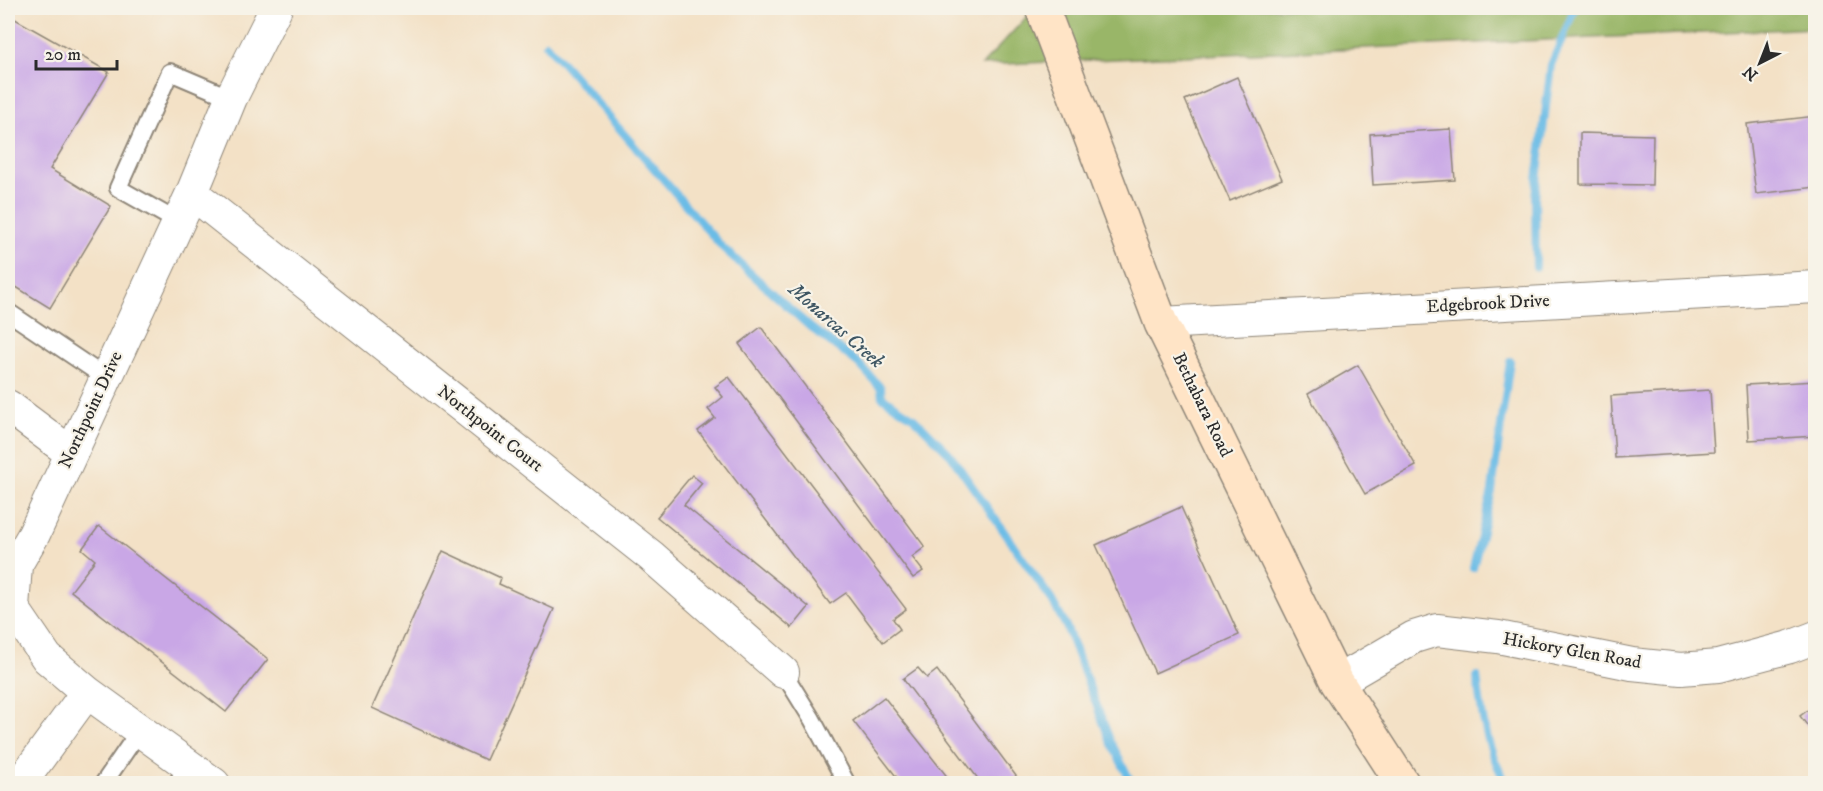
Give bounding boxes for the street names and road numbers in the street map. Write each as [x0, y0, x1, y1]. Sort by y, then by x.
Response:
street label: Edgebrook Drive [1426, 290, 1550, 318]
street label: Northpoint Drive [54, 348, 128, 472]
street label: Bethabara Road [1167, 349, 1237, 461]
street label: Northpoint Court [433, 381, 547, 477]
street label: Hickory Glen Road [1501, 628, 1643, 674]

